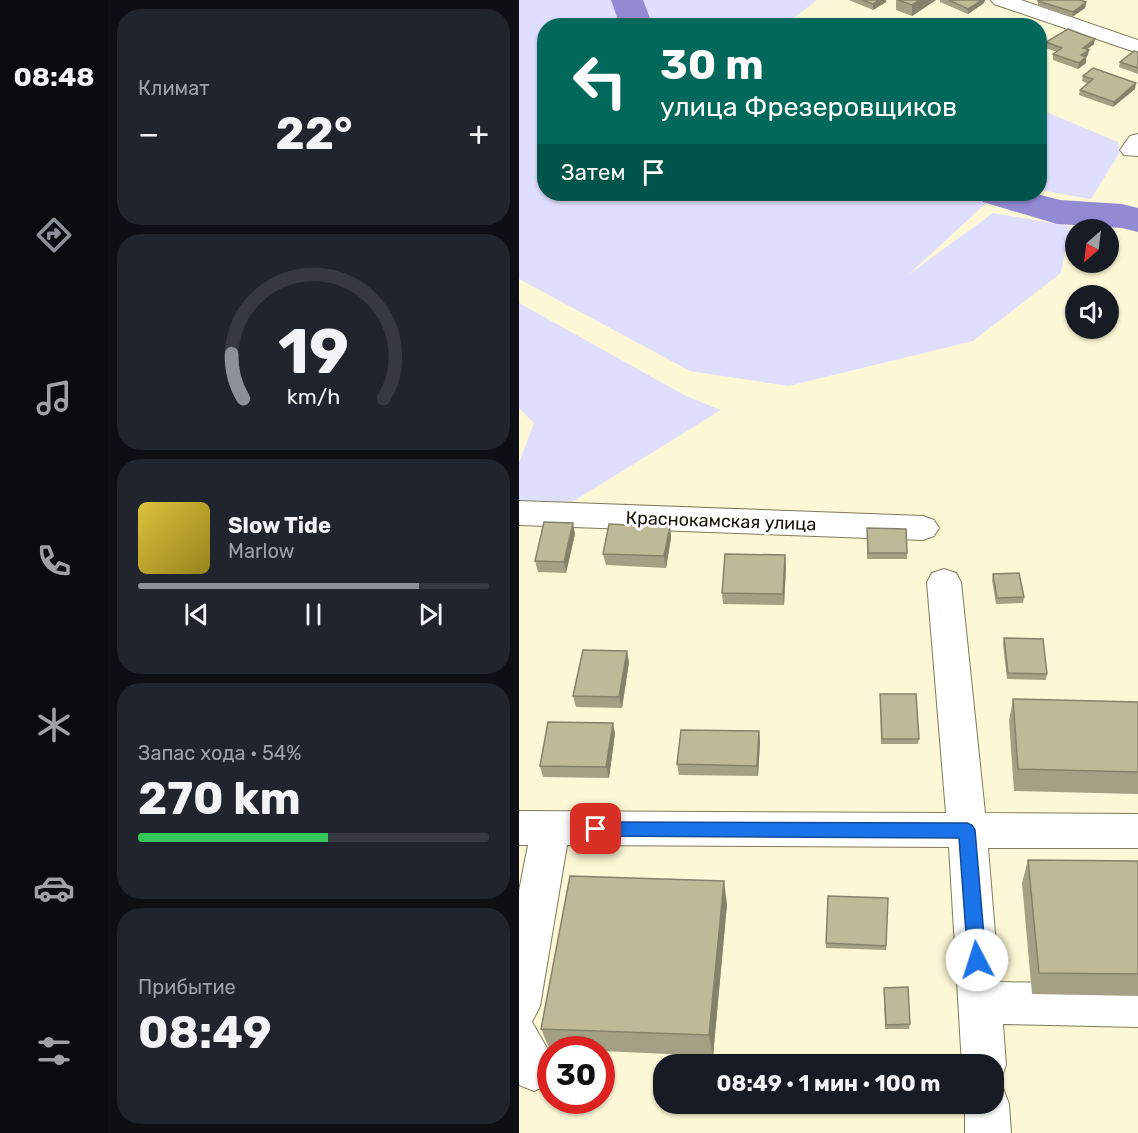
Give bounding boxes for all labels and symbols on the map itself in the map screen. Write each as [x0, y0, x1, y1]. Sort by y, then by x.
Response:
north arrow [1065, 219, 1119, 273]
street label: Краснокамская улица [625, 507, 817, 535]
pin [570, 803, 621, 854]
position arrow [945, 928, 1009, 992]
speed limit sign: 30 [537, 1036, 615, 1114]

